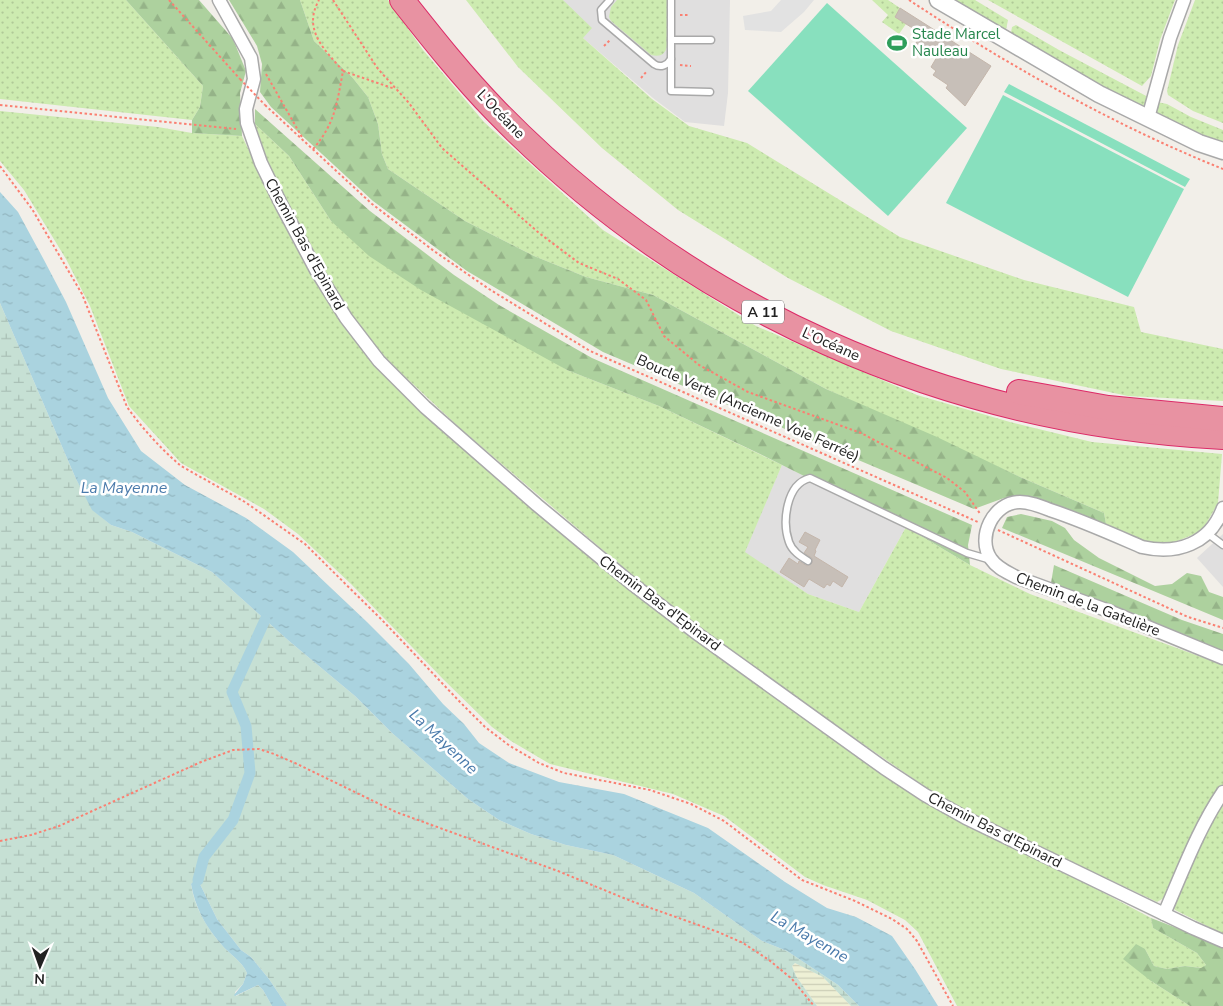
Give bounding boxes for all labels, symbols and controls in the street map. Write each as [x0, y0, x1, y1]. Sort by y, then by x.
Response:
place label: Stade Marcel Nauleau [912, 24, 1001, 61]
sports icon: Stade Marcel Nauleau [886, 32, 908, 54]
street label: L’Océane [473, 85, 529, 143]
street label: Chemin Bas d'Epinard [260, 174, 350, 314]
road number: A 11 [742, 300, 784, 324]
street label: L’Océane [799, 322, 863, 366]
street label: Boucle Verte (Ancienne Voie Ferrée) [633, 350, 863, 466]
water label: La Mayenne [81, 477, 168, 499]
street label: Chemin Bas d'Epinard [595, 550, 725, 656]
street label: Chemin de la Gatelière [1013, 567, 1163, 641]
water label: La Mayenne [404, 704, 483, 780]
street label: Chemin Bas d'Epinard [925, 787, 1065, 873]
water label: La Mayenne [766, 906, 853, 968]
north arrow [15, 941, 65, 991]
text: N [34, 969, 45, 988]

